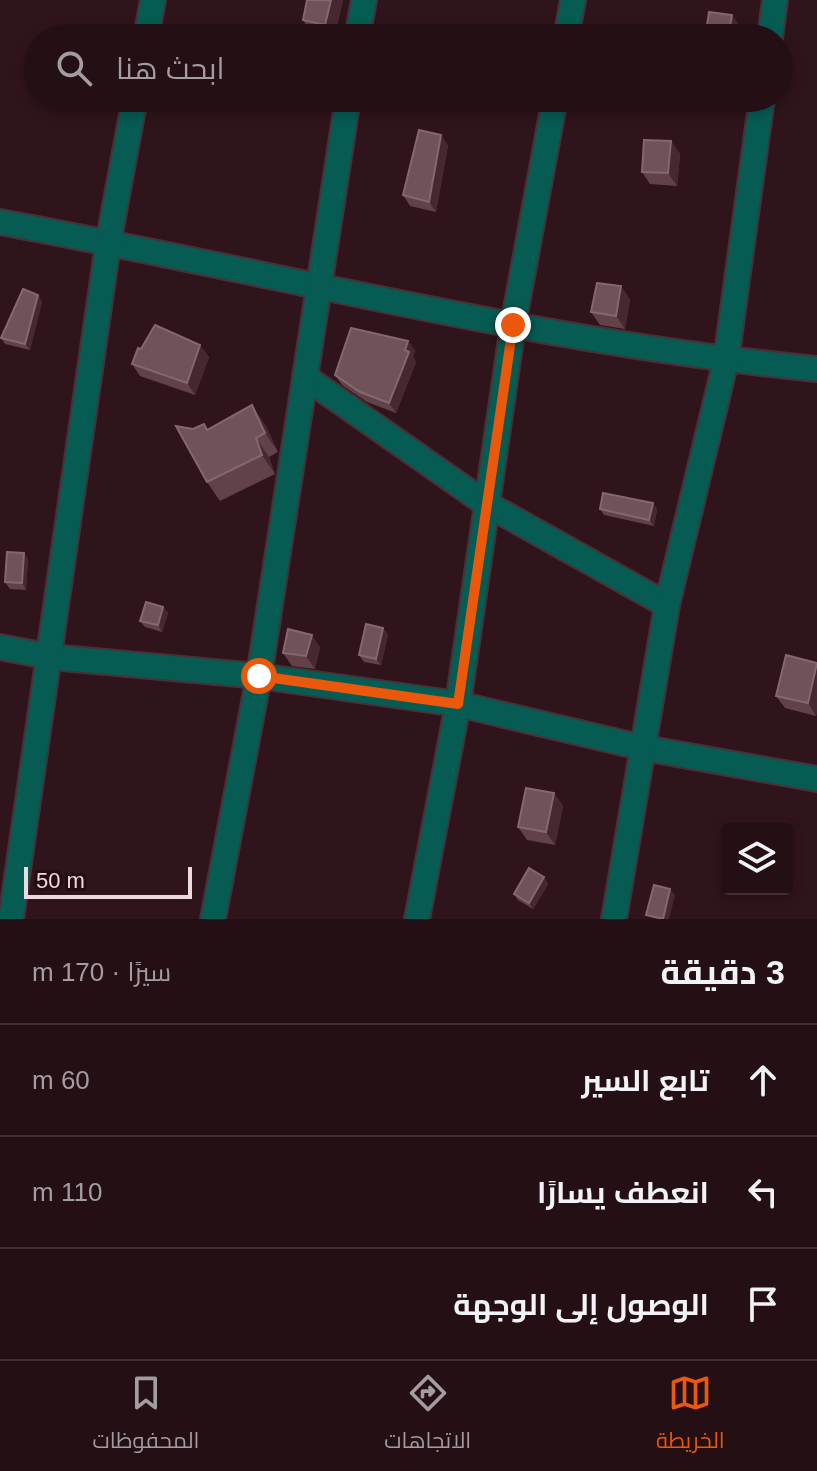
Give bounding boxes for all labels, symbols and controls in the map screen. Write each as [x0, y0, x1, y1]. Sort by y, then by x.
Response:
search box [24, 24, 793, 112]
icon: search [52, 46, 96, 90]
text: ابحث هنا [116, 52, 225, 85]
route end [495, 307, 531, 343]
route start [241, 658, 277, 694]
map controls [721, 823, 793, 895]
button: layers [721, 823, 793, 895]
scale bar [24, 863, 192, 899]
text: 50 m [36, 868, 85, 893]
text: 3 دقيقة [661, 953, 785, 991]
text: سيرًا · 170 m [32, 957, 171, 987]
icon: ahead [741, 1058, 785, 1102]
text: تابع السير [581, 1064, 709, 1097]
text: 60 m [32, 1065, 90, 1095]
icon: left [741, 1170, 785, 1214]
text: انعطف يسارًا [537, 1176, 709, 1209]
text: 110 m [32, 1177, 102, 1207]
icon: arrive [741, 1282, 785, 1326]
text: الوصول إلى الوجهة [453, 1288, 709, 1321]
tab: المحفوظات [92, 1371, 199, 1461]
tab: الاتجاهات [384, 1371, 471, 1461]
tab: الخريطة [656, 1371, 725, 1461]

